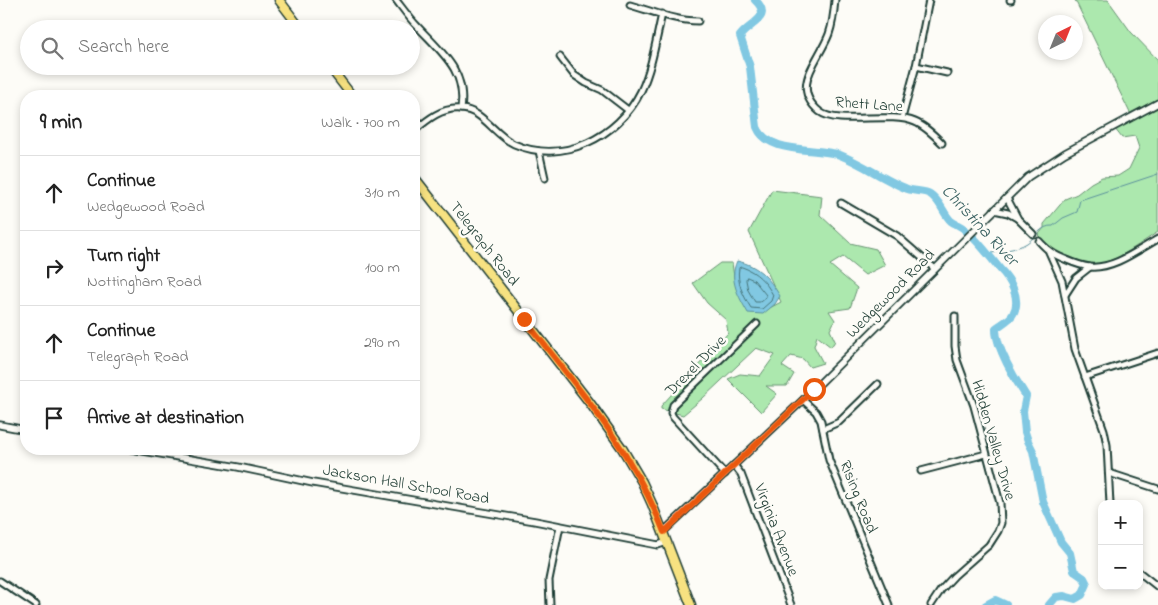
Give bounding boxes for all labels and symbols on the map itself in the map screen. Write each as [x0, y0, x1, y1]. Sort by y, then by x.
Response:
north arrow [1038, 15, 1083, 60]
street label: Rhett Lane [834, 91, 905, 119]
water label: Christina River [934, 179, 1025, 274]
street label: Telegraph Road [443, 197, 525, 291]
street label: Wedgewood Road [841, 244, 941, 344]
route end [513, 308, 536, 331]
street label: Drexel Drive [659, 329, 733, 403]
street label: Hidden Valley Drive [964, 377, 1022, 504]
route start [803, 378, 826, 401]
street label: Rising Road [833, 457, 883, 537]
street label: Jackson Hall School Road [321, 459, 491, 511]
street label: Virginia Avenue [747, 479, 805, 581]

